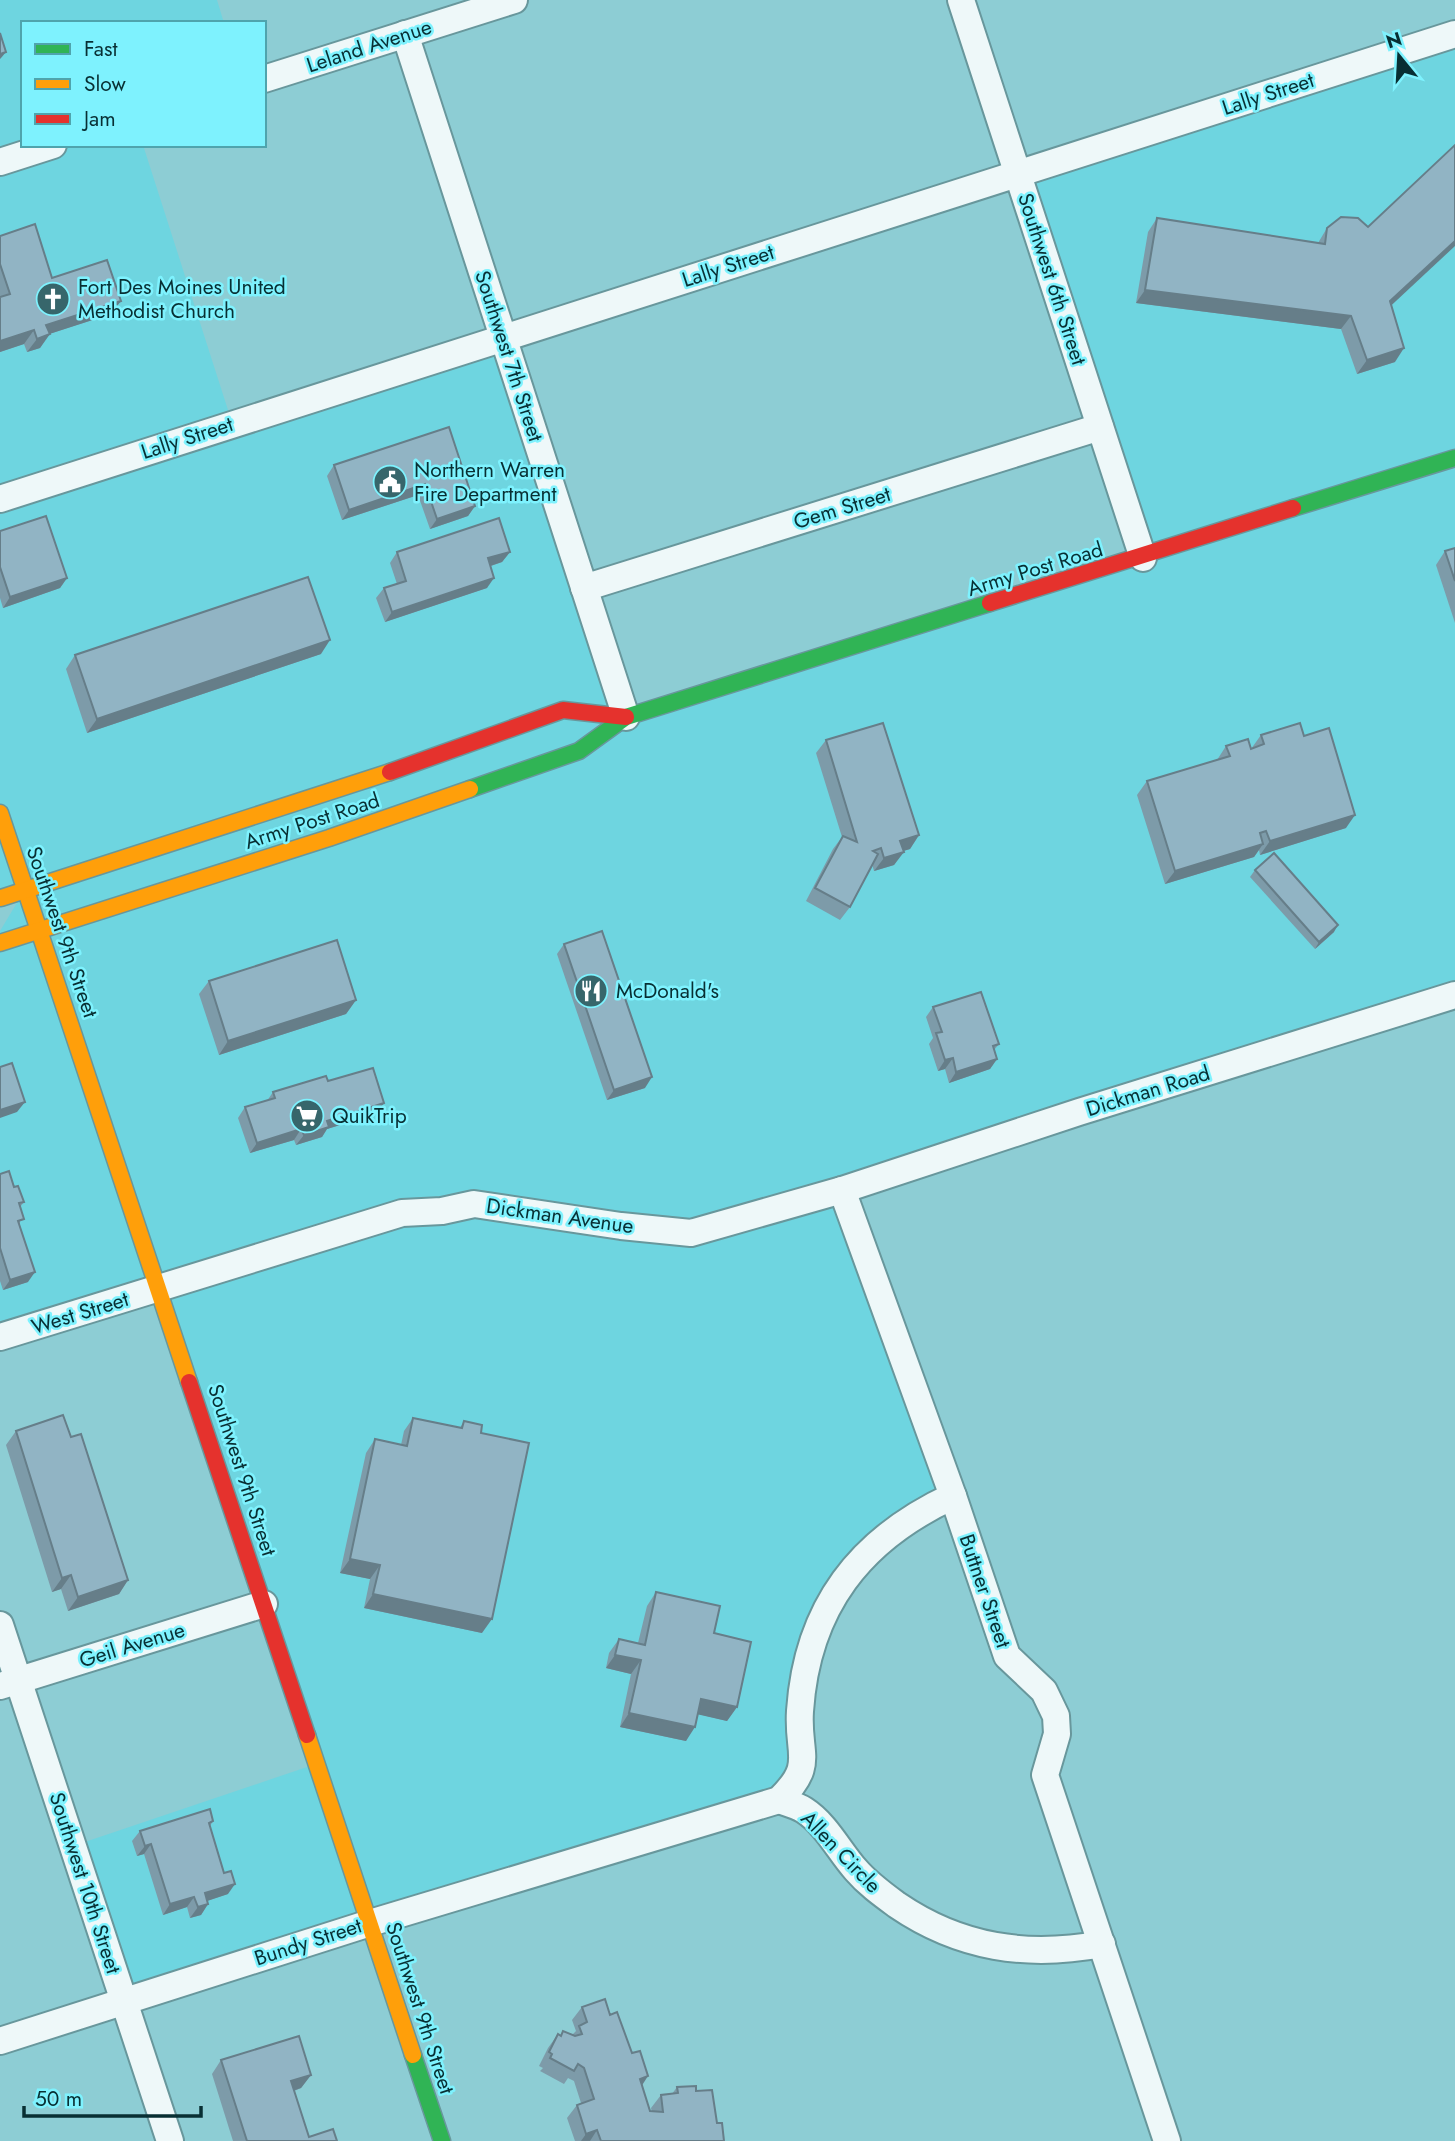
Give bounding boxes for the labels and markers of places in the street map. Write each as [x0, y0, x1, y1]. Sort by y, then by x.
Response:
place label: Fort Des Moines United Methodist Church [78, 272, 286, 326]
church icon: Fort Des Moines United Methodist Church [34, 280, 72, 318]
place label: Northern Warren Fire Department [414, 455, 565, 509]
public building icon: Northern Warren Fire Department [371, 463, 409, 501]
restaurant icon: McDonald's [572, 972, 610, 1010]
place label: McDonald's [616, 976, 719, 1006]
supermarket icon: QuikTrip [288, 1097, 326, 1135]
place label: QuikTrip [332, 1101, 407, 1131]

